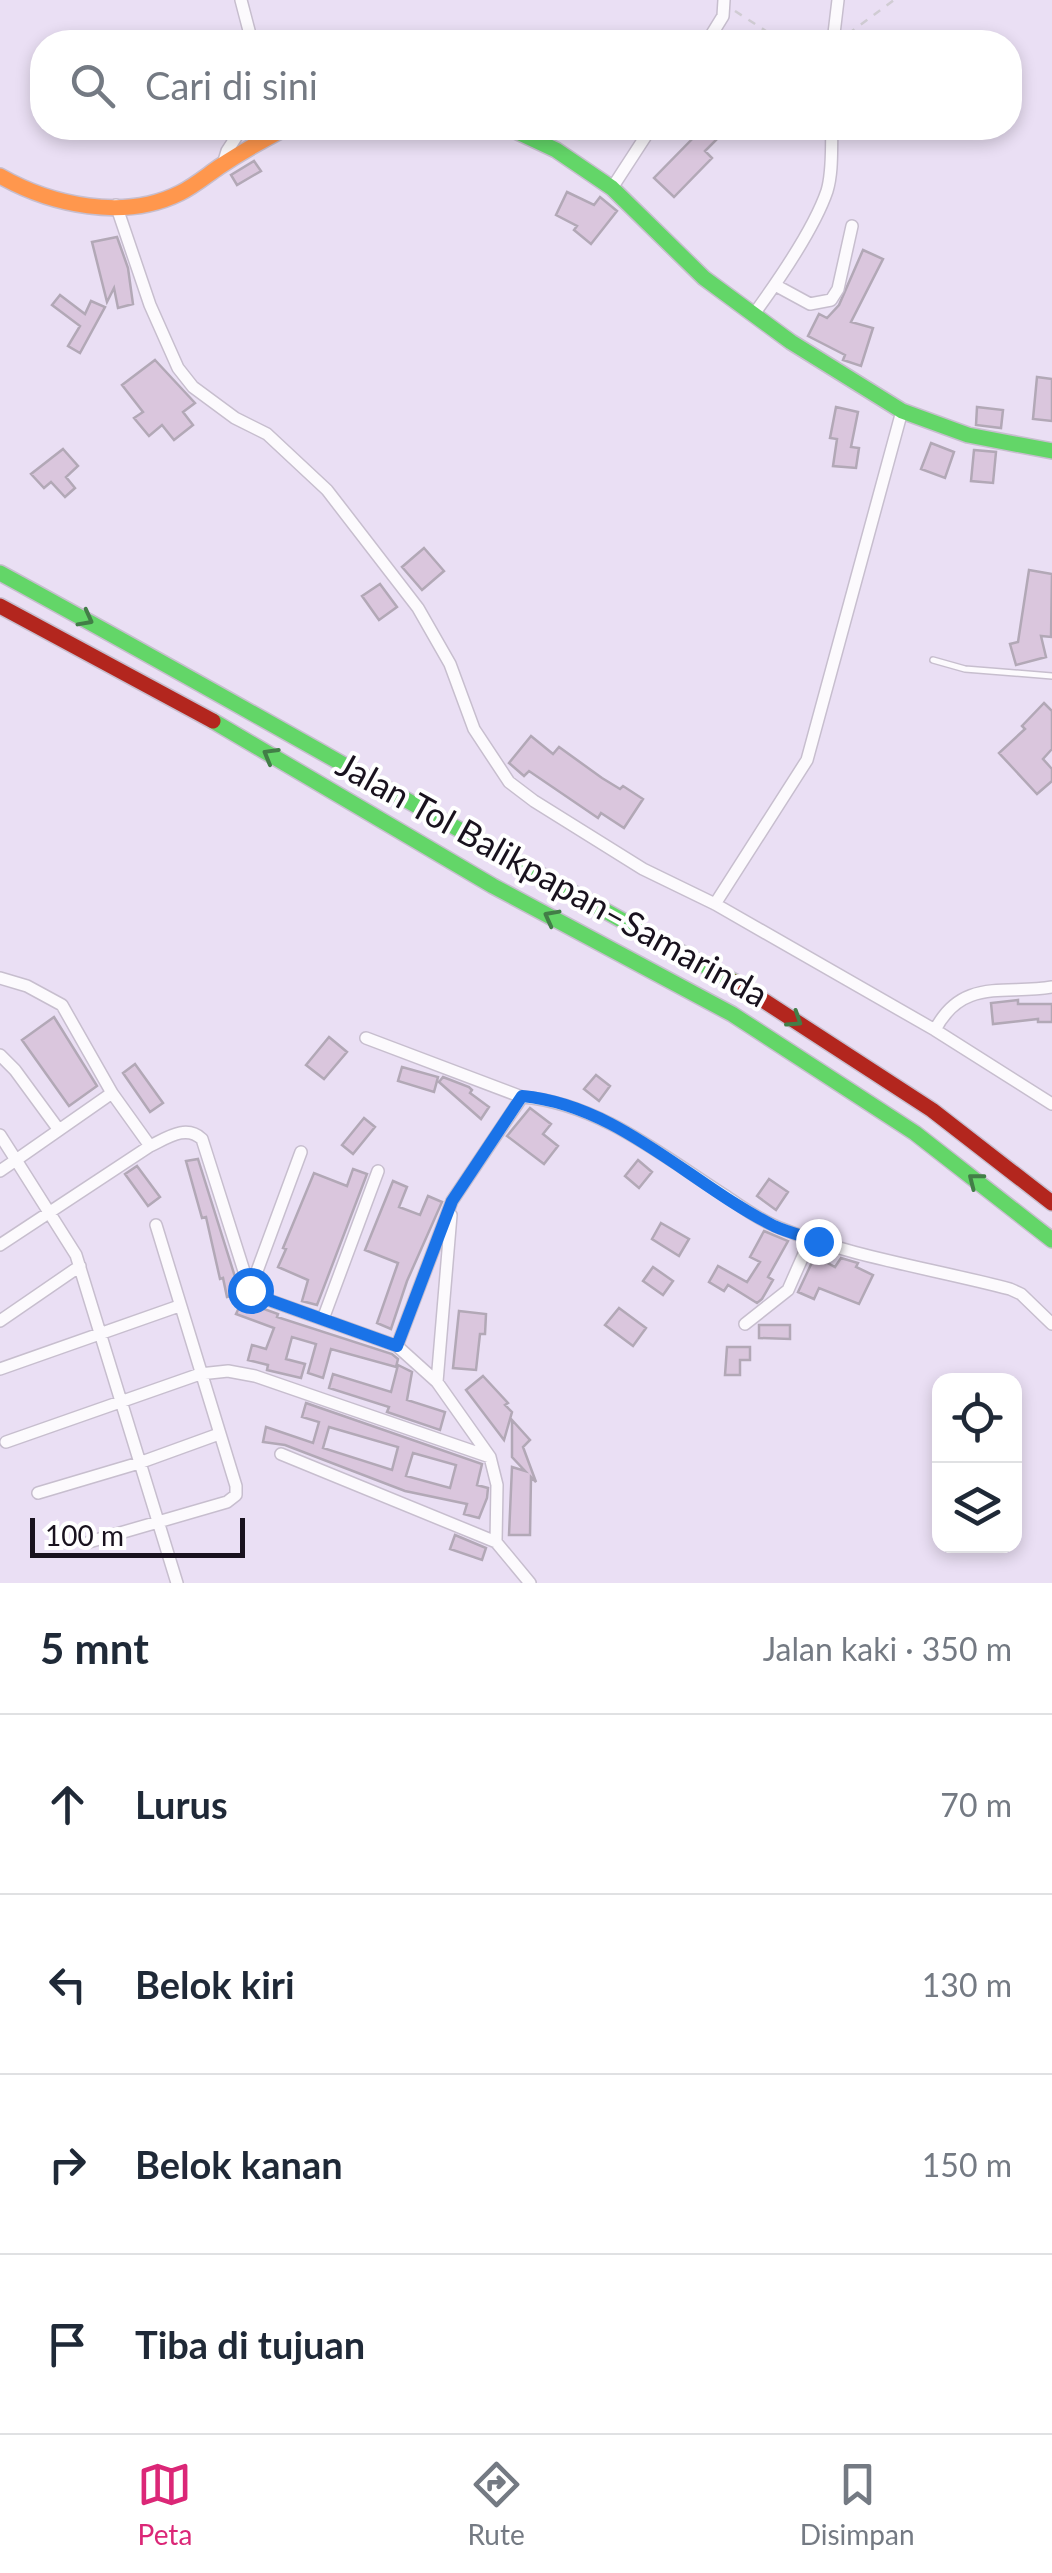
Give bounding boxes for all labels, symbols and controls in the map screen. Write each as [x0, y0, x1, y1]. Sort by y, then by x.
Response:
search box [30, 30, 1022, 140]
icon: search [65, 58, 120, 113]
text: Cari di sini [145, 62, 318, 108]
one-way arrow [75, 607, 93, 627]
street label: Jalan Tol Balikpapan–Samarinda [330, 742, 776, 1014]
one-way arrow [263, 747, 281, 767]
one-way arrow [544, 910, 562, 929]
one-way arrow [785, 1007, 803, 1026]
one-way arrow [968, 1175, 986, 1192]
route end [796, 1219, 842, 1265]
route start [228, 1268, 274, 1314]
map controls [932, 1373, 1022, 1553]
button: locate [932, 1373, 1022, 1463]
button: layers [932, 1463, 1022, 1553]
scale bar [30, 1513, 245, 1558]
text: 100 m [45, 1518, 124, 1552]
text: 5 mnt [40, 1623, 149, 1673]
text: Jalan kaki · 350 m [763, 1629, 1012, 1668]
icon: ahead [40, 1777, 95, 1832]
text: Lurus [135, 1781, 228, 1827]
text: 70 m [940, 1785, 1012, 1824]
icon: left [40, 1957, 95, 2012]
text: Belok kiri [135, 1961, 295, 2007]
text: 130 m [922, 1965, 1012, 2004]
icon: right [40, 2137, 95, 2192]
text: Belok kanan [135, 2141, 343, 2187]
text: 150 m [922, 2145, 1012, 2184]
icon: arrive [40, 2317, 95, 2372]
text: Tiba di tujuan [135, 2321, 365, 2367]
tab: Peta [137, 2457, 192, 2551]
tab: Rute [467, 2457, 525, 2551]
tab: Disimpan [800, 2457, 915, 2551]

